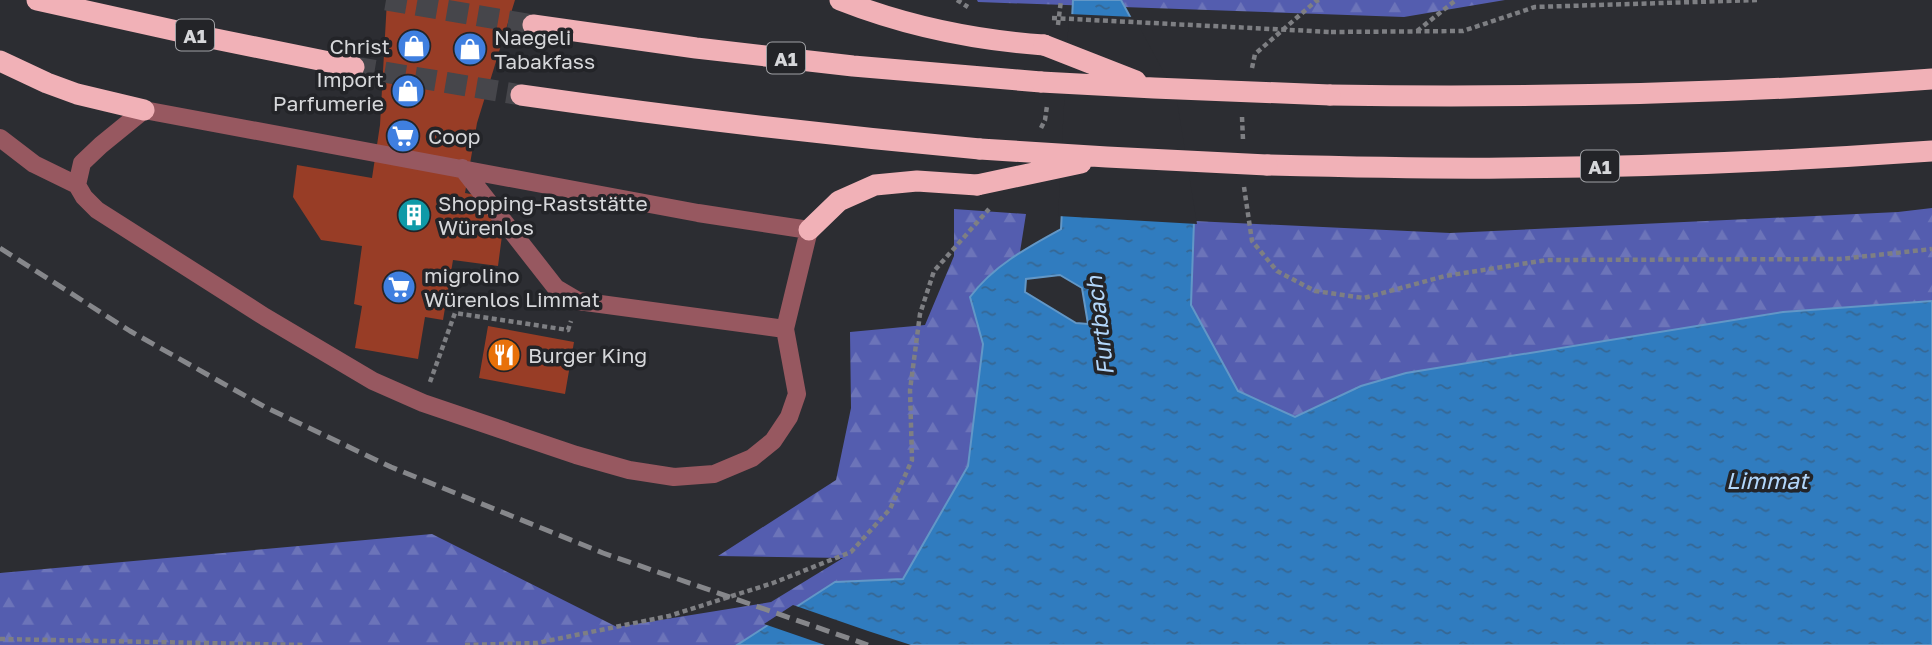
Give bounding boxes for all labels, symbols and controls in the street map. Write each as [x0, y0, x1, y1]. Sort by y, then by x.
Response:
road number: A1 [176, 20, 214, 50]
place label: Naegeli Tabakfass [494, 24, 595, 74]
shop icon: Christ [395, 27, 433, 65]
shop icon: Naegeli Tabakfass [451, 30, 489, 68]
place label: Christ [329, 33, 390, 59]
road number: A1 [767, 43, 805, 74]
place label: Import Parfumerie [273, 66, 384, 116]
shop icon: Import Parfumerie [389, 72, 427, 110]
supermarket icon: Coop [384, 117, 422, 155]
place label: Coop [428, 123, 480, 149]
road number: A1 [1581, 150, 1619, 182]
place label: Shopping-Raststätte Würenlos [438, 190, 648, 240]
building icon: Shopping-Raststätte Würenlos [395, 196, 433, 234]
place label: migrolino Würenlos Limmat [424, 262, 600, 312]
supermarket icon: migrolino Würenlos Limmat [380, 268, 418, 306]
water label: Furtbach [1079, 274, 1119, 377]
restaurant icon: Burger King [485, 336, 523, 374]
place label: Burger King [528, 342, 647, 368]
water label: Limmat [1726, 466, 1810, 494]

